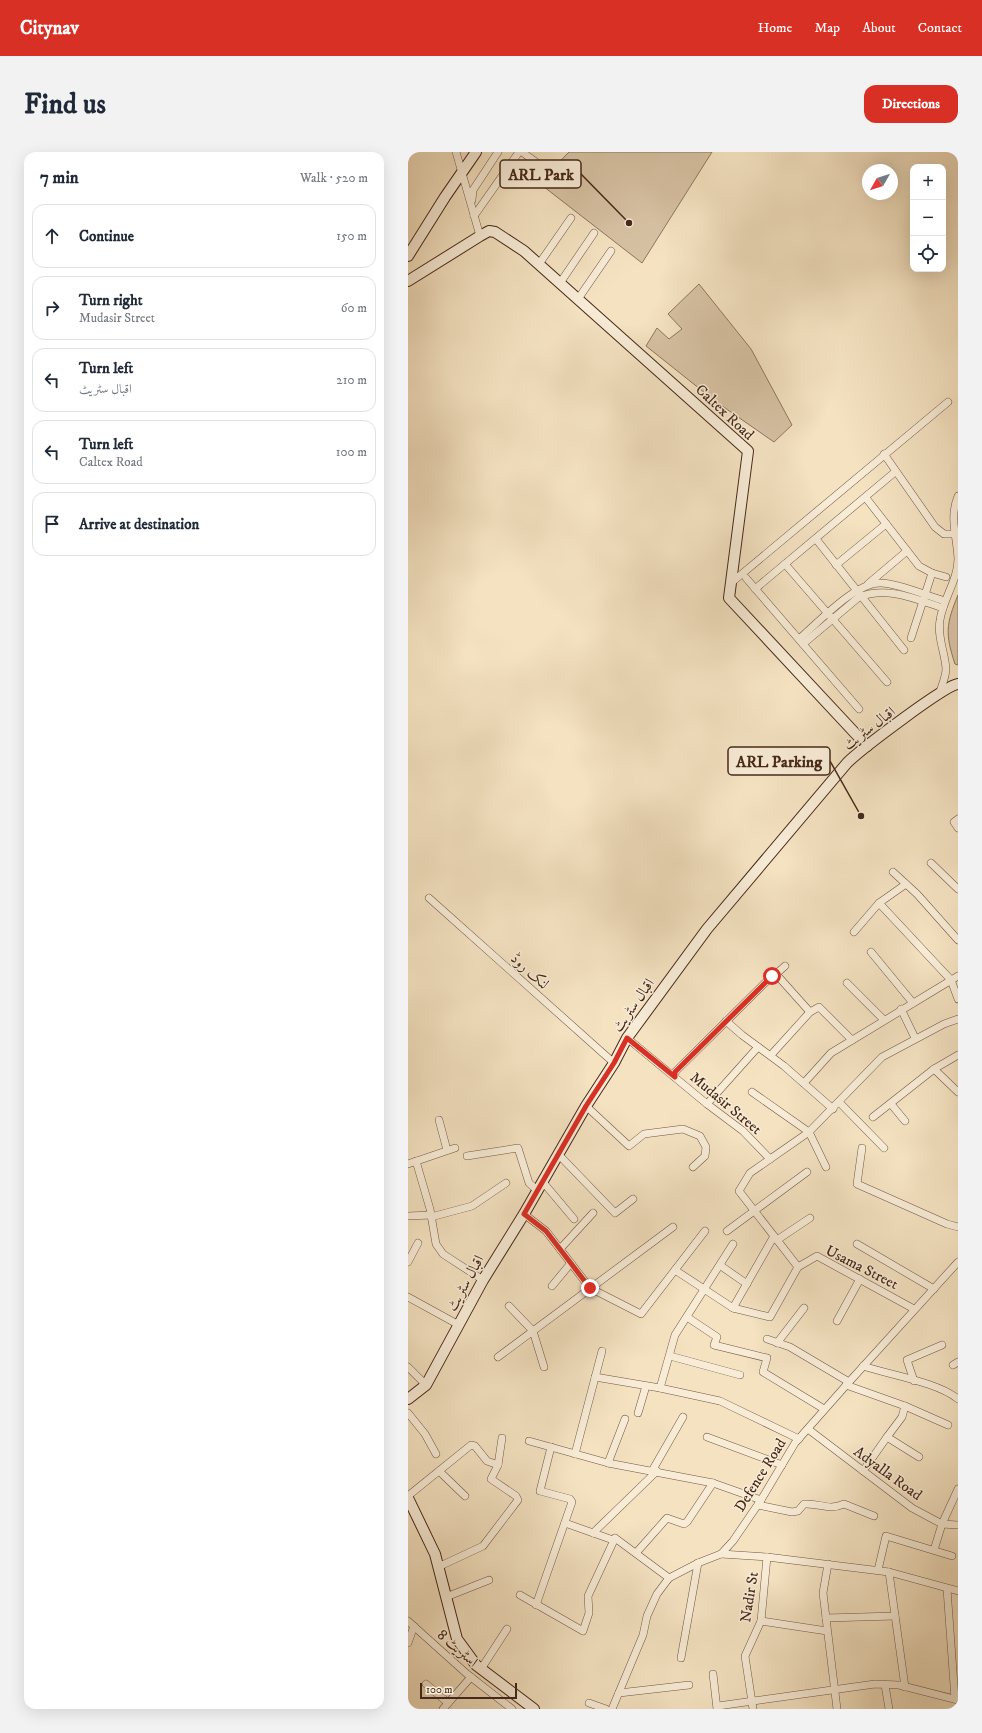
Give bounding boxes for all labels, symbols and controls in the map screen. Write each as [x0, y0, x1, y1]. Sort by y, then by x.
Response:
text: Citynav [20, 17, 79, 40]
text: Home [758, 19, 792, 37]
text: Map [814, 19, 840, 37]
text: About [862, 19, 896, 37]
text: Contact [918, 19, 962, 37]
button: Directions [864, 85, 958, 123]
text: Find us [24, 87, 106, 122]
callout: ARL Park [500, 160, 581, 188]
north arrow [862, 164, 898, 200]
map controls [910, 164, 946, 272]
button: + [910, 164, 946, 200]
text: ARL Park [507, 165, 575, 185]
text: 7 min [40, 167, 79, 189]
text: Walk · 520 m [300, 170, 368, 186]
button: − [910, 200, 946, 236]
icon: ahead [41, 225, 63, 247]
text: Continue [79, 227, 134, 246]
text: 150 m [336, 228, 367, 244]
button: locate [910, 236, 946, 272]
text: Turn right [79, 291, 142, 310]
icon: right [41, 297, 63, 319]
text: 60 m [341, 300, 367, 316]
text: Mudasir Street [79, 310, 155, 326]
text: Turn left [79, 359, 133, 378]
icon: left [41, 369, 63, 391]
text: 210 m [336, 372, 367, 388]
street label: Caltex Road [691, 380, 758, 445]
text: اقبال سٹریٹ [79, 381, 132, 397]
text: Turn left [79, 435, 133, 454]
icon: left [41, 441, 63, 463]
text: 100 m [336, 444, 367, 460]
text: Caltex Road [79, 454, 143, 470]
icon: arrive [41, 513, 63, 535]
text: Arrive at destination [79, 515, 199, 534]
street label: اقبال سٹریٹ [839, 702, 899, 754]
callout: ARL Parking [728, 747, 830, 775]
text: ARL Parking [735, 752, 823, 772]
street label: لنک روڈ [507, 949, 553, 994]
route start [763, 967, 781, 985]
street label: اقبال سٹریٹ [608, 975, 659, 1036]
street label: Mudasir Street [686, 1068, 766, 1139]
street label: Usama Street [822, 1241, 901, 1294]
street label: اقبال سٹریٹ [442, 1252, 489, 1315]
route end [581, 1279, 599, 1297]
street label: Defence Road [730, 1435, 791, 1516]
street label: Adyalla Road [850, 1442, 926, 1505]
street label: Nadir St [736, 1570, 763, 1624]
street label: اسٹریٹ 8 [433, 1625, 482, 1671]
scale bar [420, 1681, 517, 1700]
text: 100 m [426, 1683, 452, 1697]

